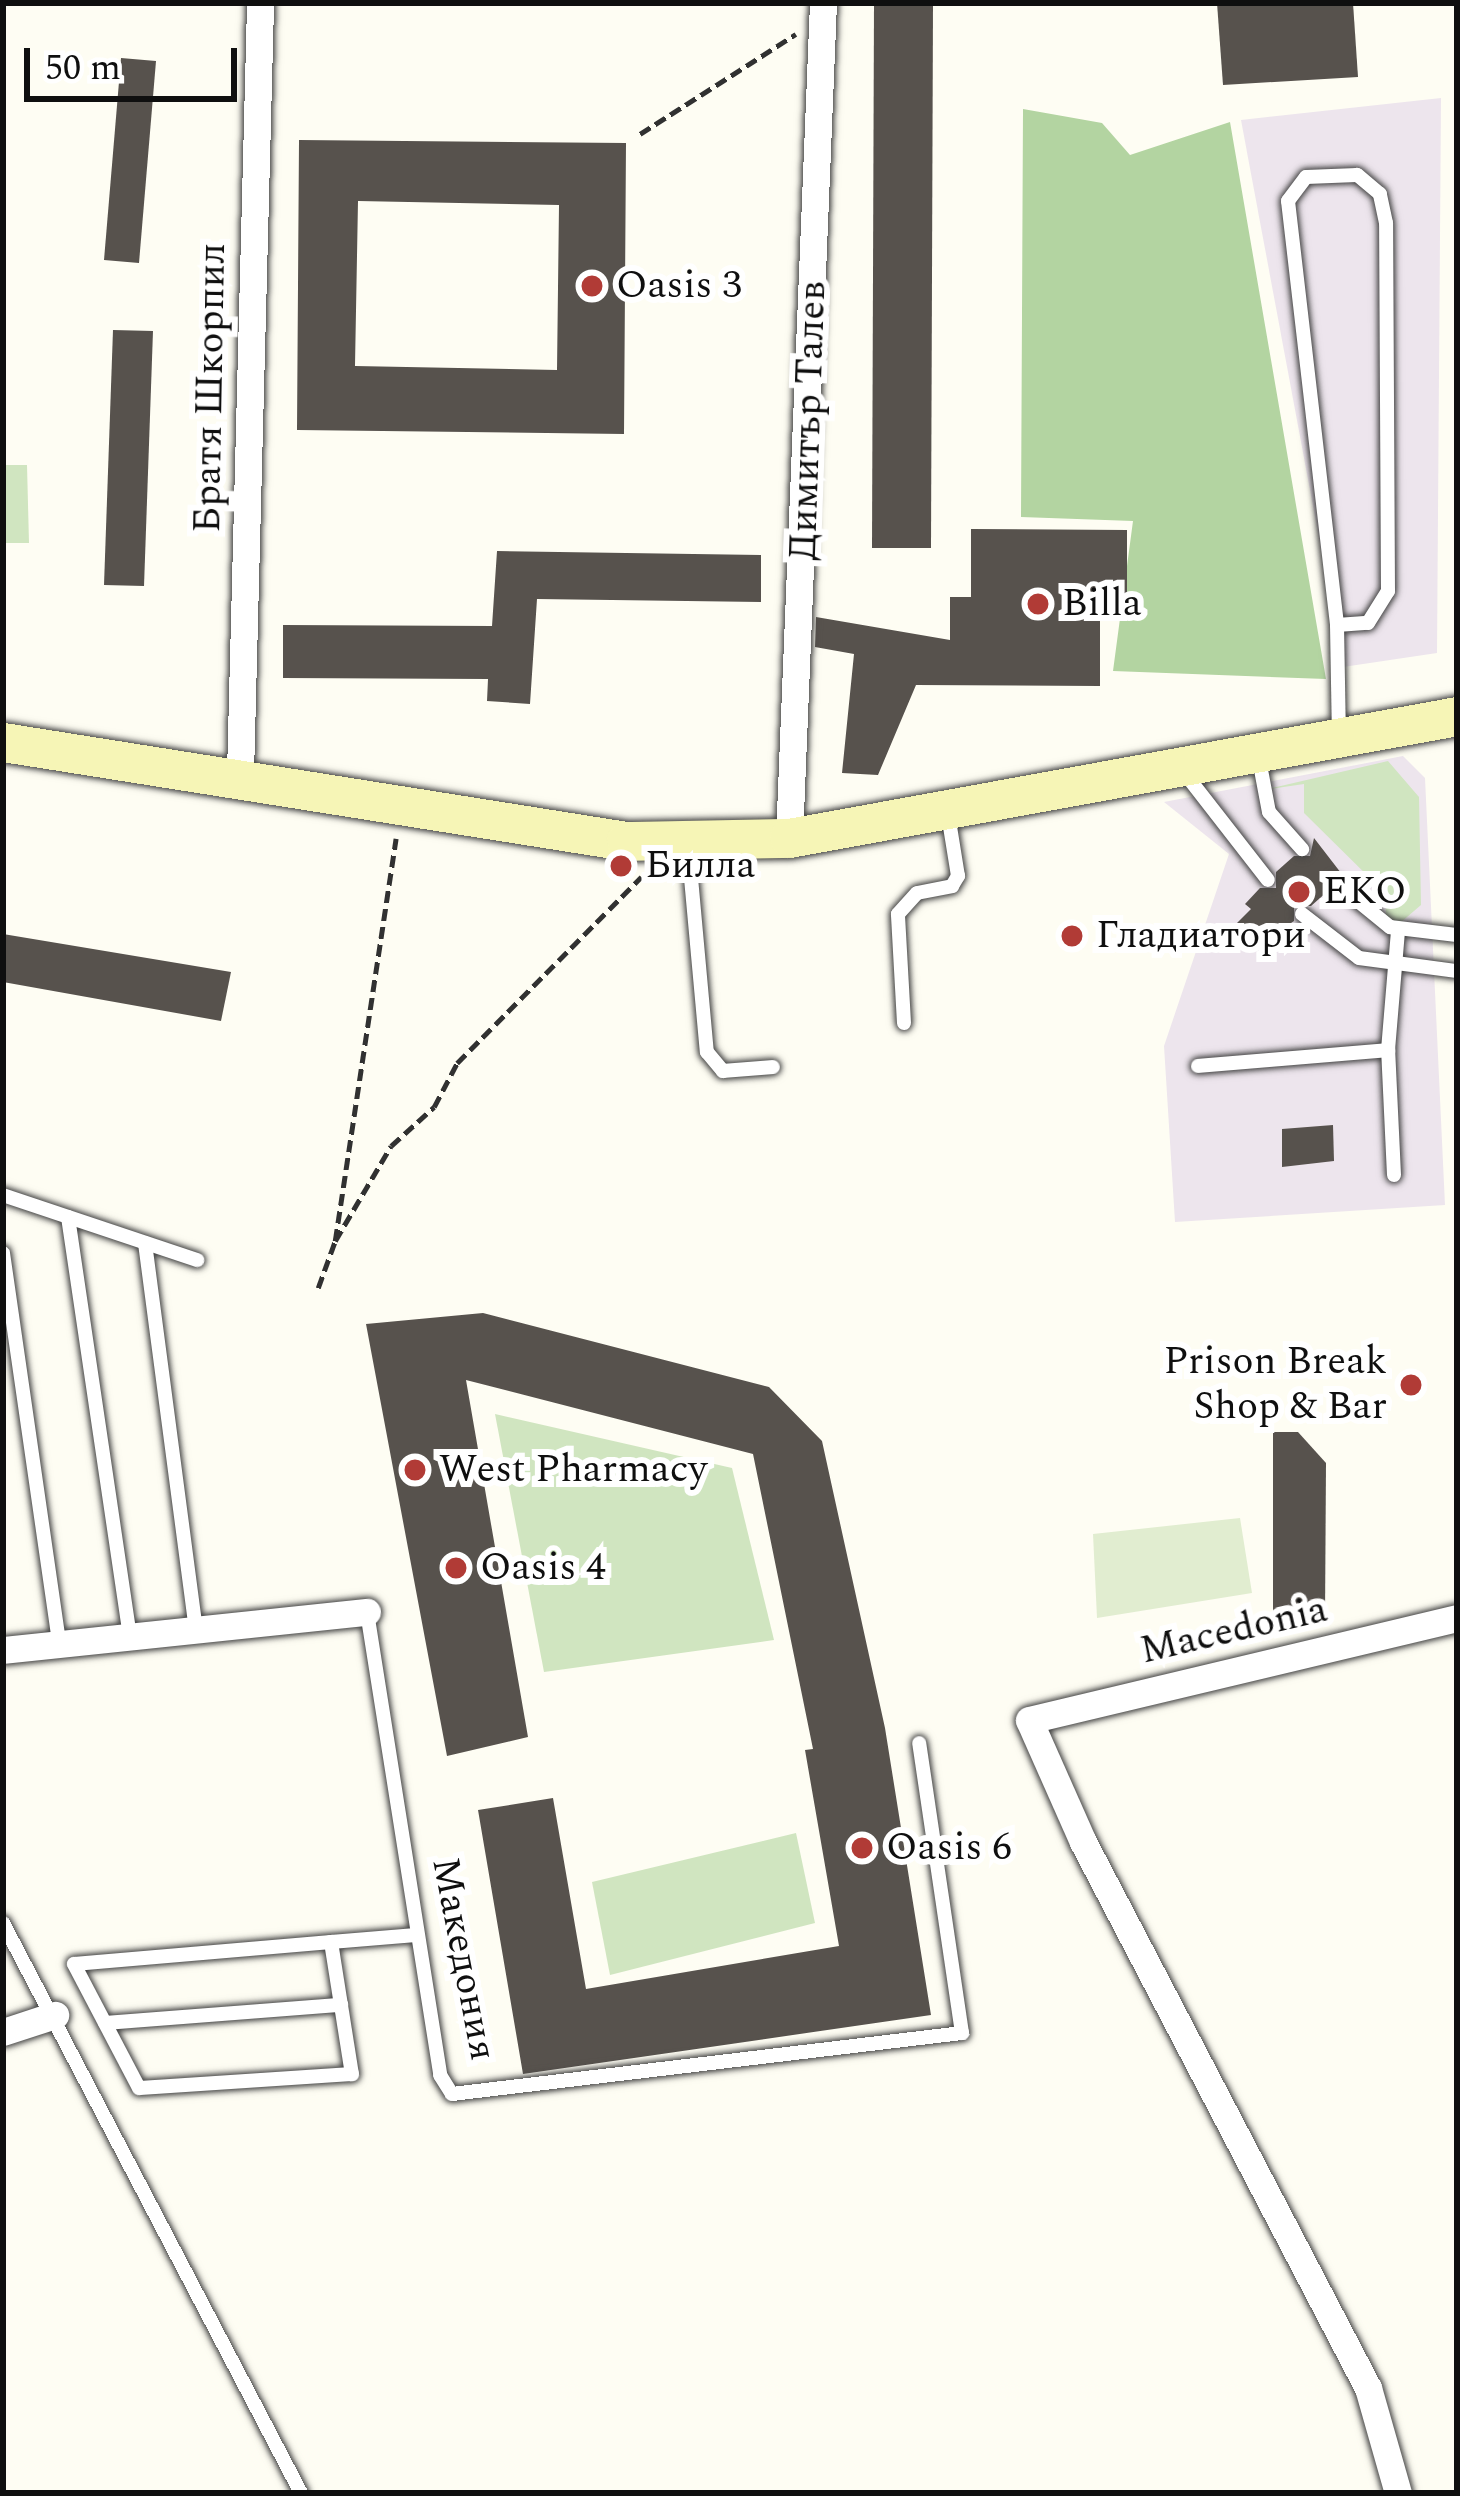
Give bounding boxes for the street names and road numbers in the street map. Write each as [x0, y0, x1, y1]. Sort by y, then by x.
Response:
street label: Братя Шкорпил [185, 243, 237, 533]
street label: Димитър Талев [781, 280, 837, 562]
street label: Macedonia [1136, 1587, 1332, 1675]
street label: Македония [420, 1854, 506, 2064]

